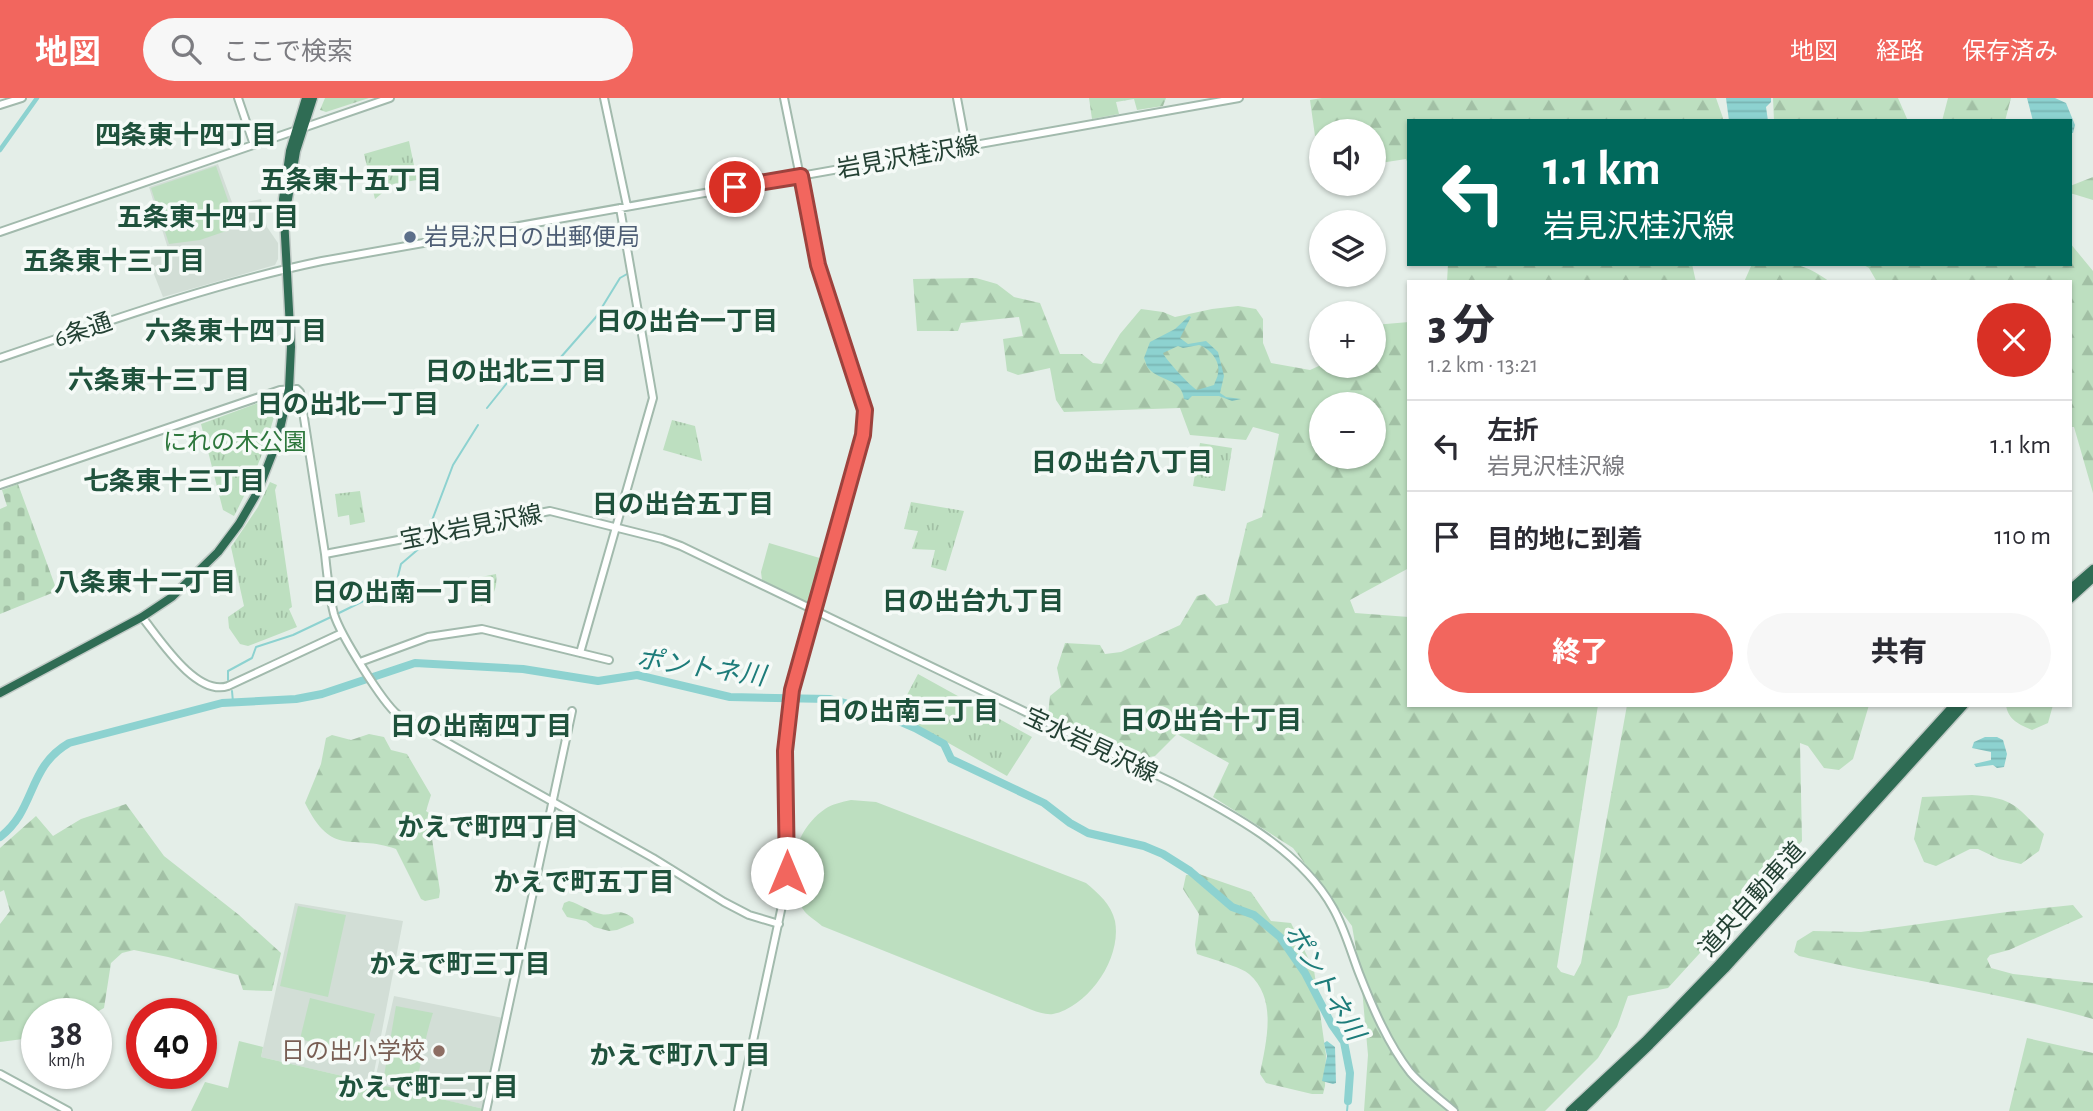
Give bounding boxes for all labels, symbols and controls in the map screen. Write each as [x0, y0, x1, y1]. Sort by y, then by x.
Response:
search box [143, 18, 633, 81]
icon: search [167, 30, 205, 68]
text: 地図 [35, 37, 101, 70]
text: ここで検索 [223, 39, 353, 65]
text: 地図 [1790, 40, 1838, 64]
text: 経路 [1876, 40, 1924, 64]
text: 保存済み [1962, 40, 2058, 64]
map controls [1309, 119, 1386, 469]
button: sound [1309, 119, 1386, 196]
district label: 四条東十四丁目 [95, 121, 277, 149]
street label: 岩見沢桂沢線 [835, 132, 981, 182]
text: 1.1 km [1543, 145, 1661, 194]
icon: left [1428, 147, 1519, 238]
pin [705, 157, 765, 217]
district label: 五条東十五丁目 [260, 166, 442, 194]
icon: arrive [716, 168, 754, 206]
district label: 五条東十四丁目 [117, 203, 299, 231]
button: layers [1309, 210, 1386, 287]
text: 岩見沢桂沢線 [1543, 211, 1735, 243]
place label: 岩見沢日の出郵便局 [424, 224, 640, 250]
marker: 岩見沢日の出郵便局 [402, 229, 418, 245]
district label: 五条東十三丁目 [23, 247, 205, 275]
button: + [1309, 301, 1386, 378]
button: close [1977, 303, 2051, 377]
text: 3 分 [1428, 305, 1495, 347]
district label: 日の出台一丁目 [596, 307, 778, 335]
street label: 6条通 [51, 308, 115, 352]
district label: 六条東十四丁目 [145, 317, 327, 345]
text: 1.2 km · 13:21 [1428, 354, 1538, 377]
district label: 日の出北三丁目 [425, 358, 607, 385]
district label: 六条東十三丁目 [68, 366, 250, 394]
district label: 日の出北一丁目 [257, 391, 439, 418]
button: − [1309, 392, 1386, 469]
text: 左折 [1487, 418, 1539, 444]
icon: left [1428, 427, 1466, 465]
park label: にれの木公園 [163, 430, 307, 455]
text: 1.1 km [1990, 432, 2051, 458]
district label: 日の出台八丁目 [1031, 448, 1213, 476]
text: 岩見沢桂沢線 [1487, 456, 1625, 479]
district label: 七条東十三丁目 [83, 467, 265, 495]
district label: 日の出台五丁目 [592, 490, 774, 518]
street label: 宝水岩見沢線 [398, 501, 544, 553]
icon: arrive [1428, 518, 1466, 556]
text: 110 m [1994, 523, 2051, 549]
text: 目的地に到着 [1487, 527, 1643, 553]
district label: 八条東十二丁目 [54, 568, 236, 596]
district label: 日の出南一丁目 [312, 579, 494, 606]
district label: 日の出台九丁目 [882, 587, 1064, 615]
button: 終了 [1428, 613, 1733, 693]
button: 共有 [1747, 613, 2051, 693]
water label: ポントネ川 [635, 644, 770, 690]
district label: 日の出南三丁目 [817, 698, 999, 725]
street label: 宝水岩見沢線 [1020, 703, 1162, 787]
district label: 日の出台十丁目 [1120, 706, 1302, 734]
district label: 日の出南四丁目 [390, 713, 572, 740]
district label: かえで町四丁目 [397, 815, 579, 841]
position arrow [750, 836, 824, 910]
street label: 道央自動車道 [1694, 837, 1810, 961]
district label: かえで町五丁目 [493, 870, 675, 896]
water label: ポントネ川 [1280, 919, 1372, 1047]
district label: かえで町三丁目 [369, 952, 551, 978]
speed limit sign: 40 [126, 998, 217, 1089]
text: 38 [50, 1017, 83, 1052]
place label: 日の出小学校 [281, 1038, 425, 1064]
marker: 日の出小学校 [431, 1043, 447, 1059]
district label: かえで町八丁目 [589, 1043, 771, 1069]
text: km/h [48, 1052, 85, 1070]
district label: かえで町二丁目 [337, 1075, 519, 1101]

